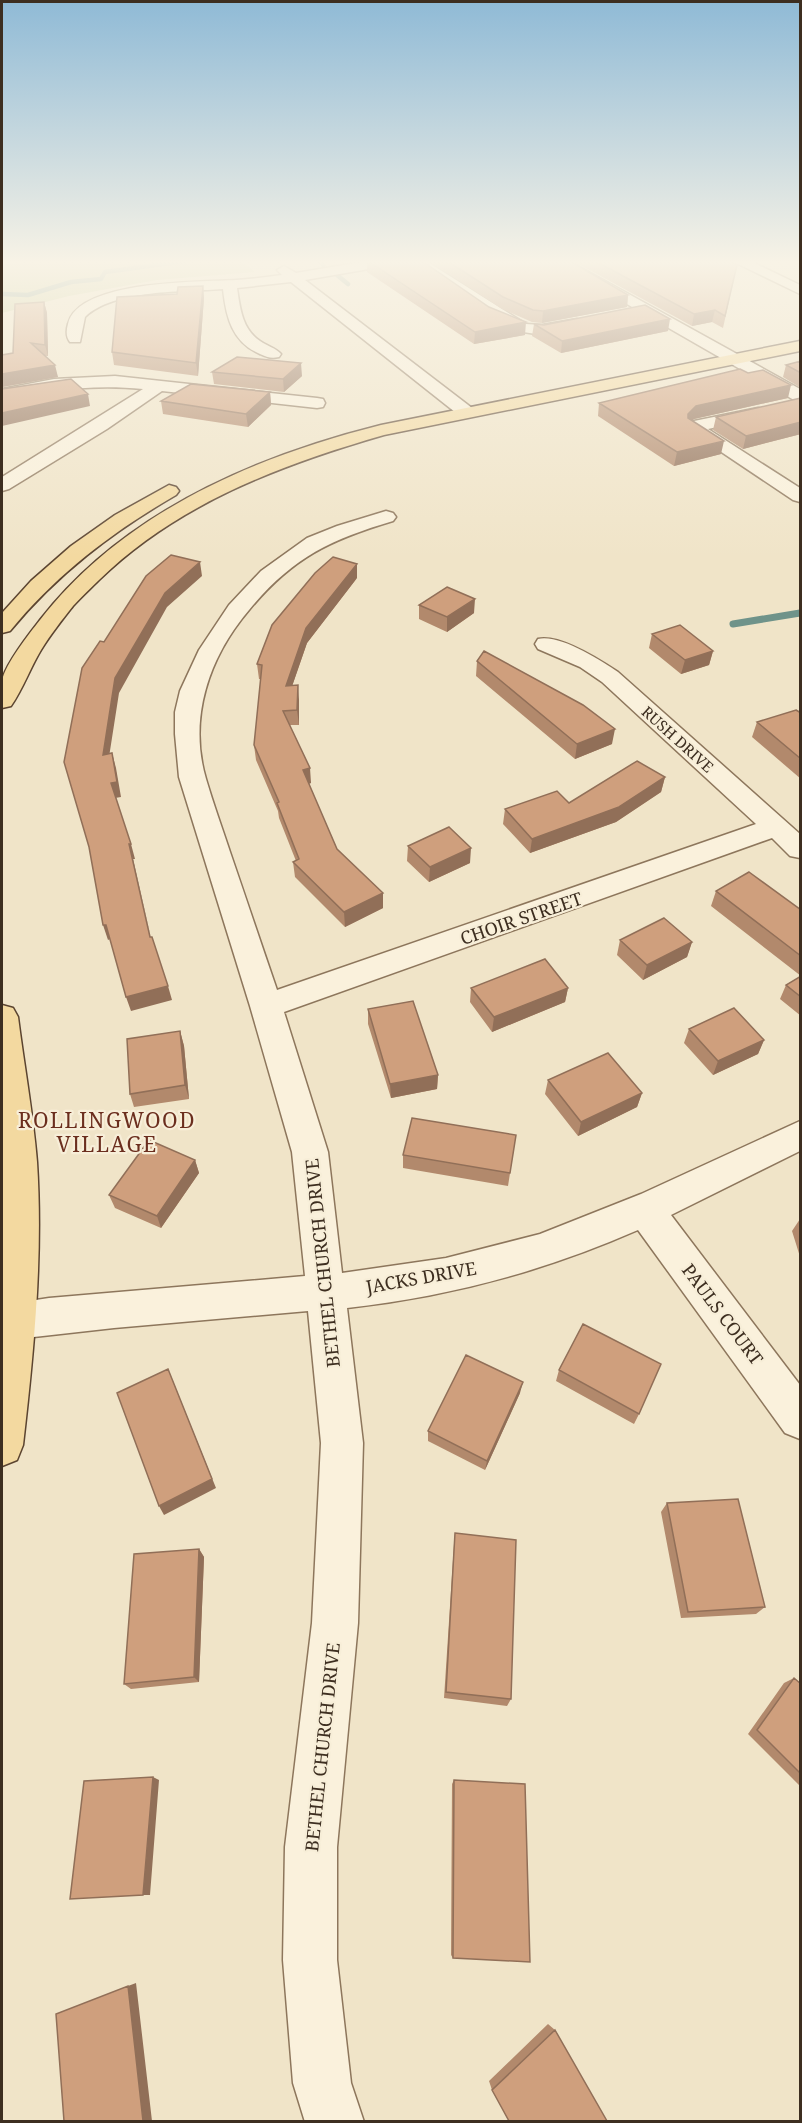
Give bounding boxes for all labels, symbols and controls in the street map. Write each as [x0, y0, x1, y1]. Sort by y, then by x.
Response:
street label: RUSH DRIVE [638, 701, 718, 777]
street label: CHOIR STREET [457, 886, 585, 950]
district label: ROLLINGWOOD VILLAGE [18, 1106, 196, 1158]
street label: BETHEL CHURCH DRIVE [299, 1157, 345, 1369]
street label: JACKS DRIVE [363, 1255, 478, 1299]
street label: PAULS COURT [677, 1259, 769, 1369]
street label: BETHEL CHURCH DRIVE [299, 1641, 345, 1853]

